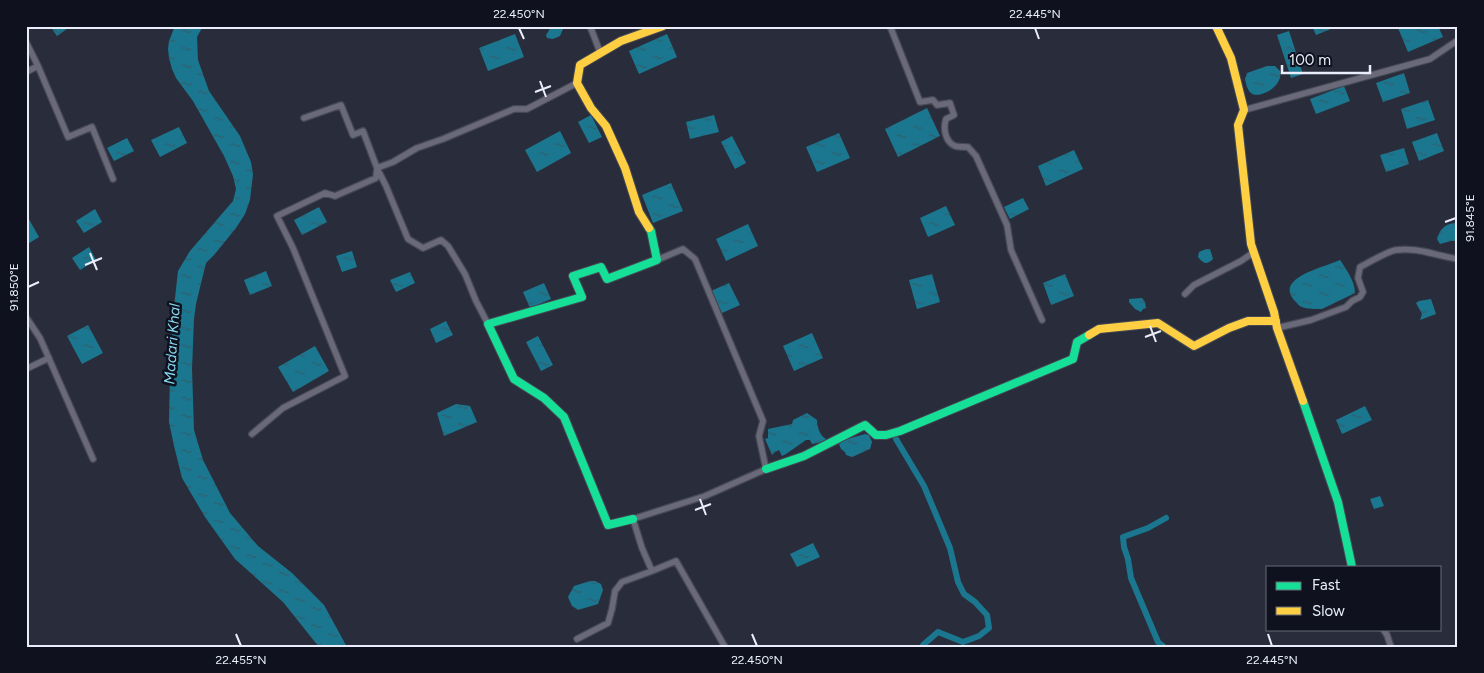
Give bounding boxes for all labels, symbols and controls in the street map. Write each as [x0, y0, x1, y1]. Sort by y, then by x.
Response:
text: 22.450°N [493, 7, 545, 21]
text: 22.445°N [1009, 7, 1061, 21]
scale bar [1282, 42, 1369, 74]
text: 100 m [1289, 51, 1331, 69]
text: 91.845°E [1463, 194, 1477, 242]
text: 91.850°E [7, 263, 21, 311]
water label: Madari Khal [160, 302, 184, 385]
legend [1266, 566, 1442, 630]
text: Fast [1312, 576, 1341, 594]
text: Slow [1312, 602, 1345, 620]
text: 22.455°N [216, 653, 266, 667]
text: 22.450°N [731, 653, 783, 667]
text: 22.445°N [1246, 653, 1298, 667]

